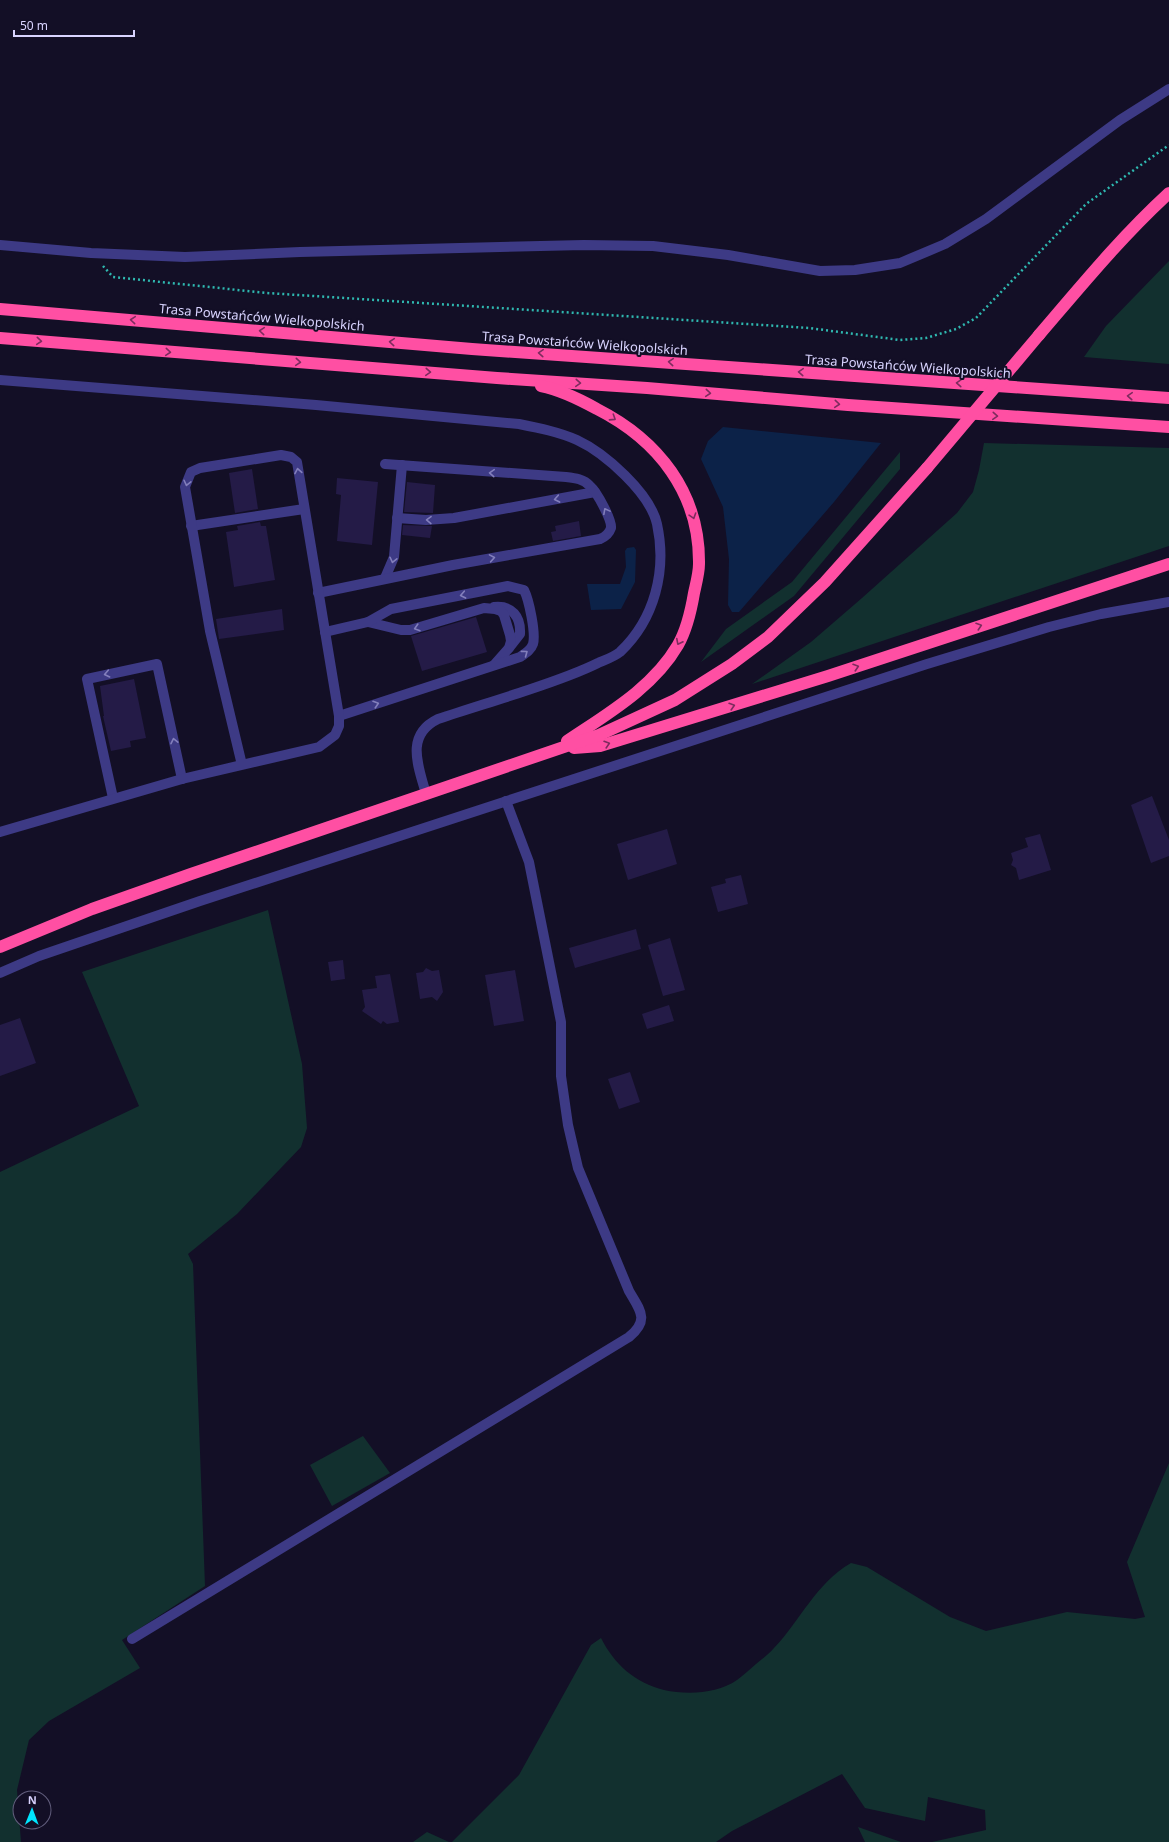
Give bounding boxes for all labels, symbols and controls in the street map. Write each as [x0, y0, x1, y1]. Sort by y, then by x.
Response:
scale bar [14, 12, 134, 38]
text: 50 m [20, 17, 48, 34]
street label: Trasa Powstańców Wielkopolskich [158, 299, 366, 335]
one-way arrow [130, 316, 136, 325]
one-way arrow [259, 327, 265, 336]
street label: Trasa Powstańców Wielkopolskich [482, 327, 688, 359]
one-way arrow [36, 337, 42, 346]
one-way arrow [389, 338, 395, 347]
one-way arrow [165, 347, 171, 356]
one-way arrow [538, 349, 544, 358]
street label: Trasa Powstańców Wielkopolskich [805, 350, 1011, 382]
one-way arrow [295, 358, 301, 367]
one-way arrow [668, 358, 674, 367]
one-way arrow [798, 367, 804, 376]
one-way arrow [425, 368, 431, 377]
one-way arrow [575, 378, 581, 387]
one-way arrow [955, 379, 962, 388]
one-way arrow [705, 388, 711, 397]
one-way arrow [1127, 391, 1133, 400]
one-way arrow [834, 399, 840, 408]
one-way arrow [992, 411, 998, 420]
one-way arrow [608, 413, 615, 420]
one-way arrow [294, 468, 303, 474]
one-way arrow [489, 468, 495, 477]
one-way arrow [184, 479, 192, 486]
one-way arrow [554, 495, 560, 503]
one-way arrow [603, 508, 610, 515]
one-way arrow [688, 512, 697, 519]
one-way arrow [426, 516, 432, 524]
one-way arrow [489, 554, 495, 563]
one-way arrow [389, 557, 397, 563]
one-way arrow [460, 591, 466, 599]
one-way arrow [414, 623, 421, 632]
one-way arrow [976, 623, 983, 631]
one-way arrow [676, 638, 684, 645]
one-way arrow [521, 651, 528, 658]
one-way arrow [852, 663, 859, 672]
one-way arrow [104, 670, 110, 678]
one-way arrow [373, 700, 380, 709]
one-way arrow [728, 702, 735, 711]
one-way arrow [170, 738, 178, 744]
one-way arrow [604, 740, 611, 749]
north arrow [12, 1790, 52, 1830]
text: N [28, 1792, 37, 1807]

